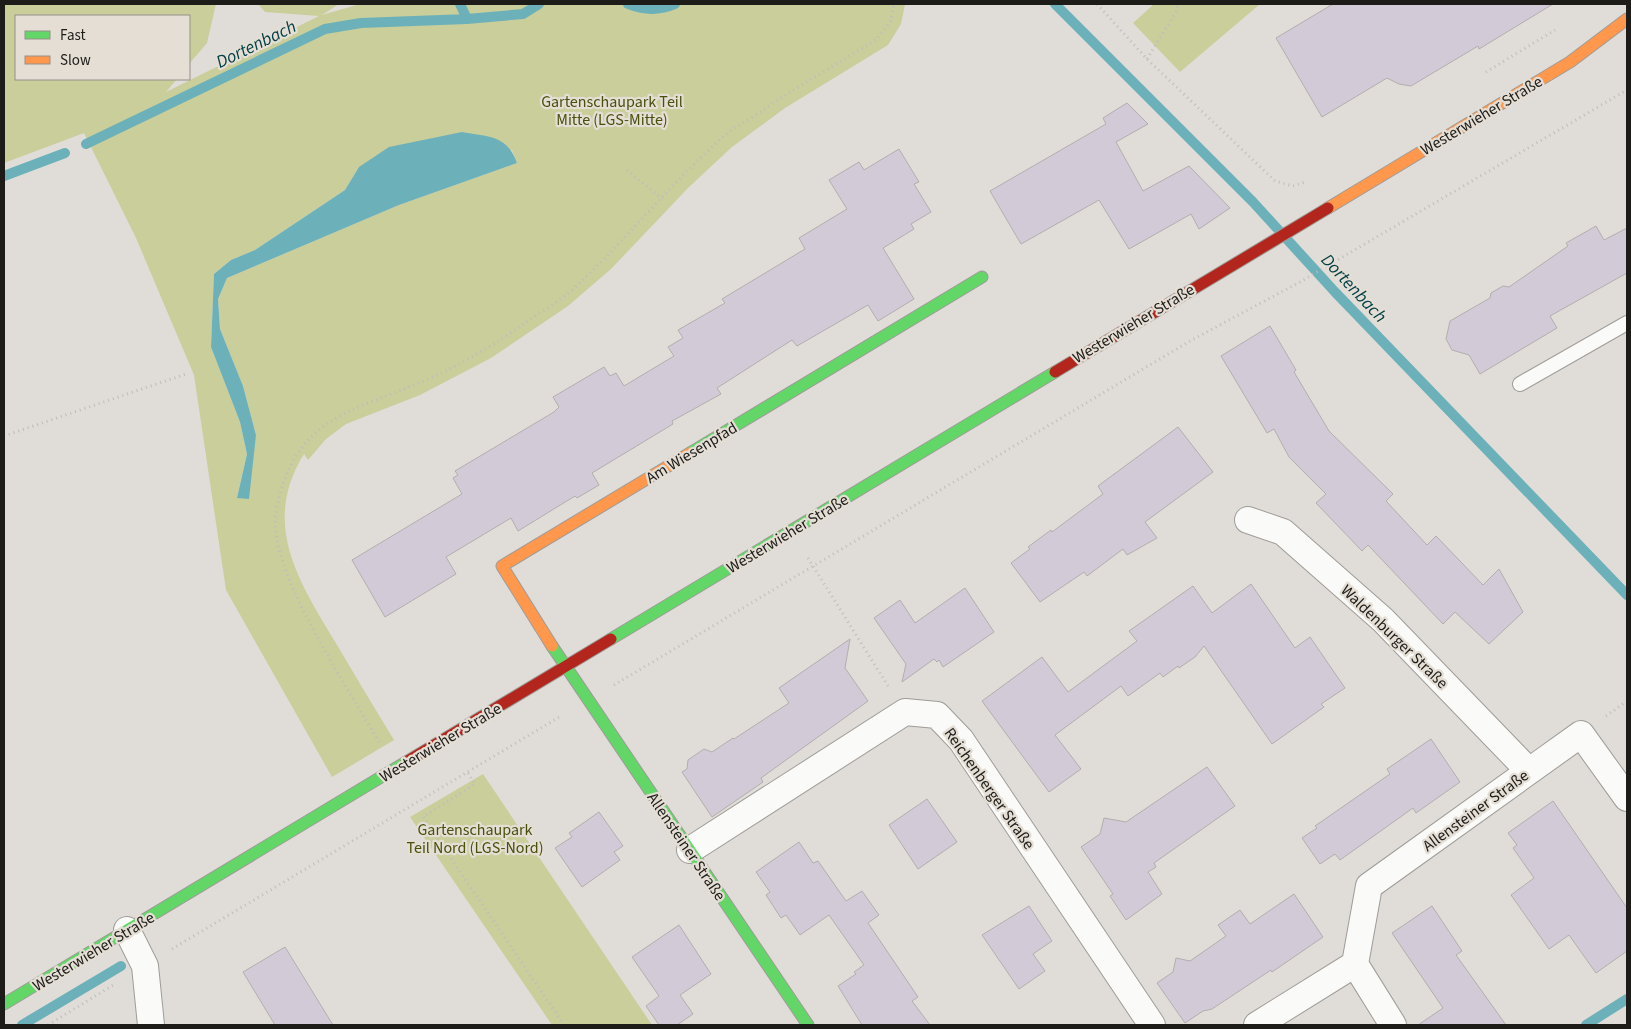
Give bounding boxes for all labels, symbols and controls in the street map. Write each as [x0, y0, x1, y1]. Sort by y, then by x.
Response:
water label: Dortenbach [212, 14, 301, 75]
legend [15, 15, 190, 80]
text: Fast [60, 25, 86, 46]
text: Slow [60, 50, 91, 71]
street label: Westerwieher Straße [1416, 71, 1547, 161]
park label: Gartenschaupark Teil Mitte (LGS-Mitte) [541, 91, 683, 131]
water label: Dortenbach [1315, 248, 1392, 328]
street label: Westerwieher Straße [1068, 279, 1199, 369]
street label: Am Wiesenpfad [642, 417, 741, 489]
street label: Westerwieher Straße [722, 489, 853, 579]
street label: Waldenburger Straße [1336, 580, 1453, 694]
street label: Westerwieher Straße [375, 698, 506, 788]
street label: Reichenberger Straße [939, 723, 1040, 854]
street label: Allensteiner Straße [1418, 765, 1533, 857]
street label: Allensteiner Straße [642, 788, 731, 905]
park label: Gartenschaupark Teil Nord (LGS-Nord) [406, 819, 544, 859]
street label: Westerwieher Straße [28, 907, 159, 997]

